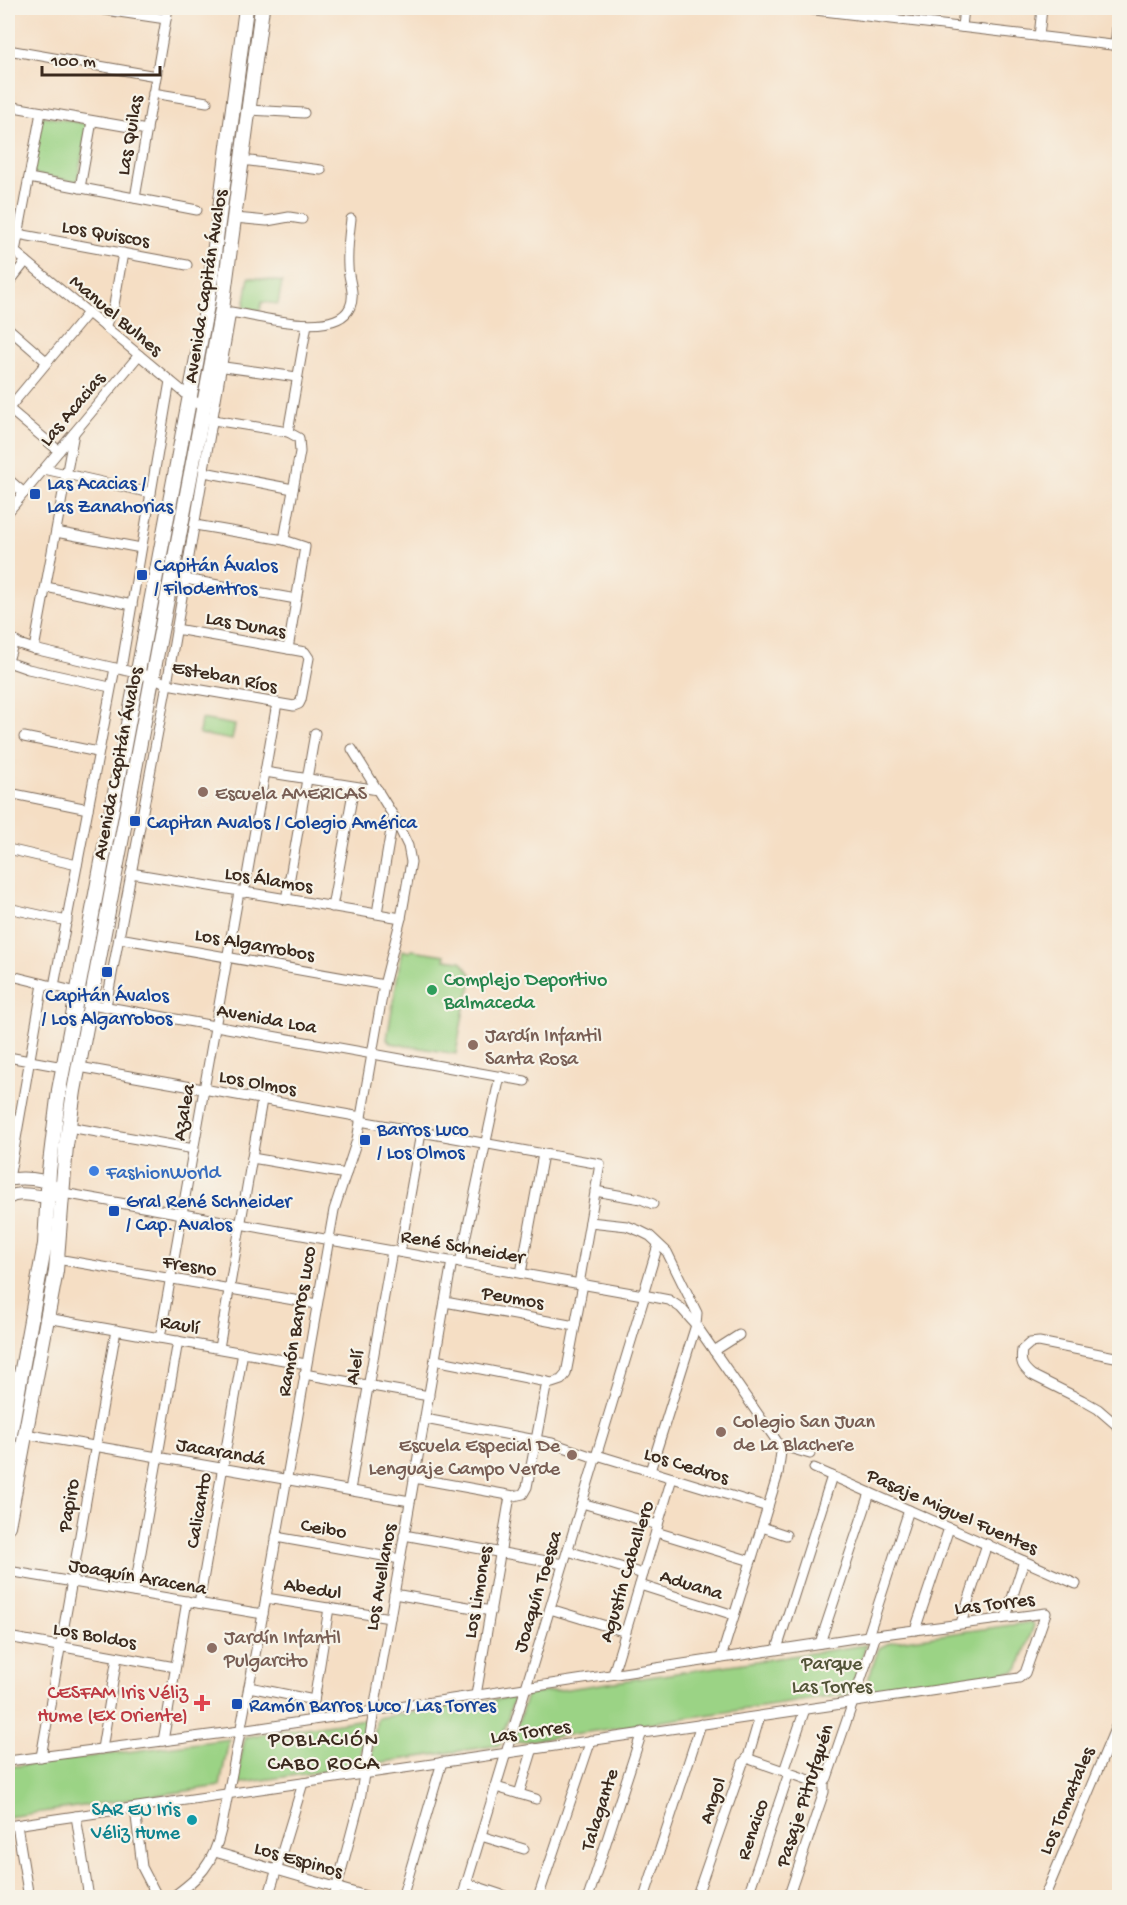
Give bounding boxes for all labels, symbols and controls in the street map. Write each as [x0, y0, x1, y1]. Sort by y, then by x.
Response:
scale bar [42, 39, 160, 77]
text: 100 m [50, 52, 96, 73]
street label: Las Quilas [113, 93, 150, 177]
street label: Avenida Capitán Ávalos [179, 187, 234, 385]
street label: Los Quiscos [60, 216, 152, 255]
street label: Manuel Bulnes [63, 271, 166, 363]
street label: Las Acacias [36, 368, 112, 452]
place label: Las Acacias / Las Zanahorias [47, 474, 174, 520]
marker: Las Acacias / Las Zanahorias [28, 487, 42, 501]
place label: Capitán Ávalos / Filodentros [154, 554, 278, 602]
marker: Capitán Ávalos / Filodentros [135, 568, 149, 582]
street label: Las Dunas [204, 608, 288, 645]
street label: Esteban Ríos [170, 657, 280, 700]
street label: Avenida Capitán Ávalos [87, 664, 150, 862]
place label: Escuela AMERICAS [215, 784, 368, 807]
marker: Escuela AMERICAS [196, 785, 210, 799]
place label: Capitan Avalos / Colegio América [147, 813, 418, 836]
marker: Capitan Avalos / Colegio América [128, 814, 142, 828]
street label: Los Álamos [223, 861, 315, 900]
street label: Los Algarrobos [193, 925, 317, 968]
marker: Capitán Ávalos / Los Algarrobos [100, 965, 114, 979]
place label: Complejo Deportivo Balmaceda [443, 970, 607, 1016]
marker: Complejo Deportivo Balmaceda [425, 983, 439, 997]
place label: Capitán Ávalos / Los Algarrobos [42, 984, 173, 1032]
street label: Avenida Loa [215, 1000, 319, 1041]
place label: Jardín Infantil Santa Rosa [485, 1026, 602, 1072]
marker: Jardín Infantil Santa Rosa [466, 1038, 480, 1052]
street label: Los Olmos [217, 1066, 299, 1103]
street label: Azalea [169, 1081, 202, 1143]
place label: Barros Luco / Los Olmos [376, 1120, 469, 1166]
marker: Barros Luco / Los Olmos [358, 1133, 372, 1147]
place label: FashionWorld [105, 1163, 223, 1186]
marker: FashionWorld [87, 1164, 101, 1178]
place label: Gral René Schneider / Cap. Avalos [126, 1192, 293, 1238]
marker: Gral René Schneider / Cap. Avalos [107, 1204, 121, 1218]
street label: René Schneider [399, 1226, 528, 1271]
street label: Ramón Barros Luco [274, 1245, 323, 1399]
street label: Fresno [159, 1251, 218, 1284]
street label: Peumos [479, 1283, 546, 1316]
street label: Raulí [158, 1312, 202, 1341]
street label: Alelí [342, 1348, 371, 1387]
place label: Colegio San Juan de La Blachere [733, 1412, 875, 1458]
marker: Colegio San Juan de La Blachere [714, 1425, 728, 1439]
street label: Jacarandá [174, 1434, 268, 1473]
place label: Escuela Especial De Lenguaje Campo Verde [368, 1436, 561, 1482]
street label: Los Cedros [641, 1444, 732, 1491]
marker: Escuela Especial De Lenguaje Campo Verde [565, 1448, 579, 1462]
street label: Pasaje Miguel Fuentes [861, 1465, 1041, 1562]
street label: Calicanto [182, 1471, 218, 1550]
street label: Papiro [54, 1477, 86, 1535]
street label: Agustín Caballero [596, 1498, 661, 1646]
street label: Ceibo [299, 1515, 348, 1546]
street label: Los Avellanos [362, 1522, 403, 1633]
street label: Joaquín Toesca [510, 1528, 569, 1655]
street label: Los Limones [460, 1544, 499, 1641]
street label: Joaquín Aracena [67, 1555, 209, 1602]
street label: Aduana [657, 1566, 726, 1607]
street label: Abedul [282, 1575, 343, 1606]
street label: Las Torres [953, 1589, 1036, 1622]
street label: Los Boldos [51, 1619, 139, 1656]
place label: Jardín Infantil Pulgarcito [223, 1628, 341, 1674]
marker: Jardín Infantil Pulgarcito [205, 1641, 219, 1655]
park label: Parque Las Torres [792, 1654, 873, 1700]
place label: CESFAM Iris Véliz Hume (Ex Oriente) [37, 1683, 189, 1729]
marker: CESFAM Iris Véliz Hume (Ex Oriente) [193, 1694, 211, 1712]
place label: Ramón Barros Luco / Las Torres [249, 1696, 497, 1719]
marker: Ramón Barros Luco / Las Torres [230, 1697, 244, 1711]
street label: Las Torres [489, 1716, 573, 1750]
street label: Pasaje Pitrufquén [772, 1721, 840, 1871]
district label: POBLACIÓN CABO ROCA [267, 1729, 381, 1778]
street label: Los Tomatales [1035, 1744, 1101, 1859]
street label: Talagante [577, 1766, 626, 1855]
street label: Angol [696, 1775, 733, 1827]
street label: Renaico [733, 1797, 775, 1864]
place label: SAR EU Iris Véliz Hume [90, 1800, 181, 1846]
marker: SAR EU Iris Véliz Hume [185, 1813, 199, 1827]
street label: Los Espinos [251, 1838, 346, 1885]

